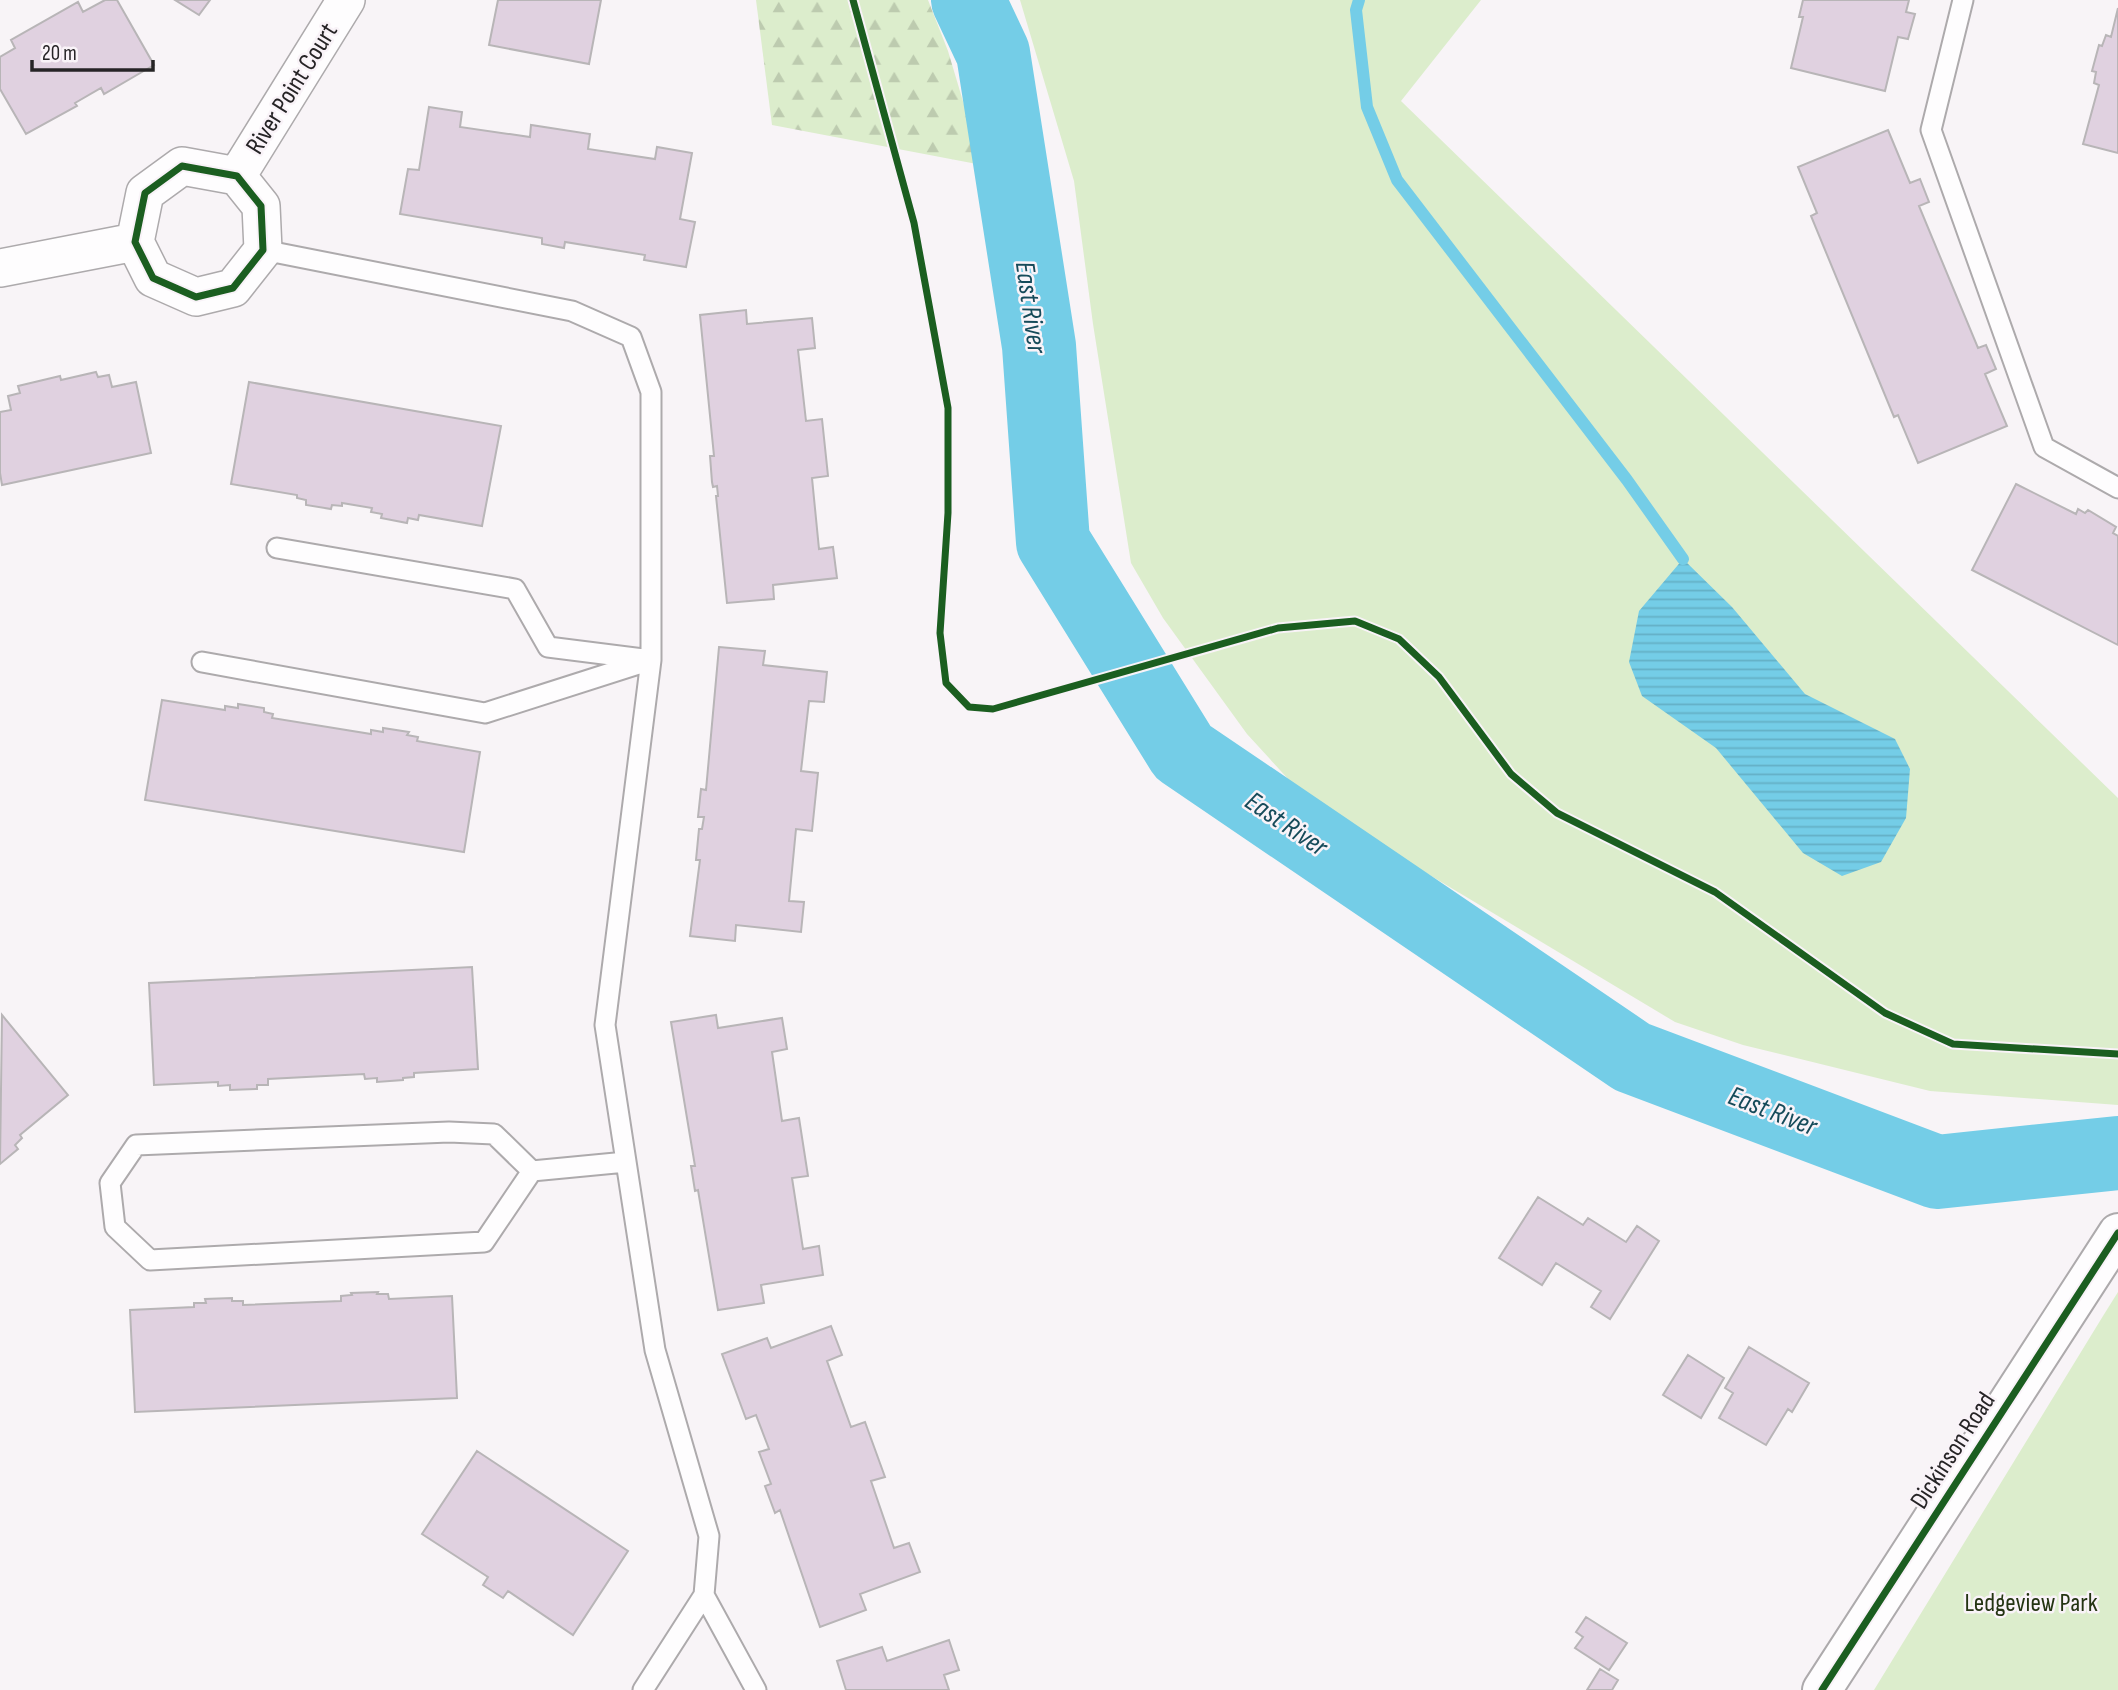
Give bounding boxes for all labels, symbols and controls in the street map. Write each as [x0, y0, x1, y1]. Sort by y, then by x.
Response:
street label: River Point Court [240, 18, 345, 160]
scale bar [32, 28, 152, 72]
text: 20 m [42, 41, 77, 66]
water label: East River [1008, 259, 1053, 356]
water label: East River [1239, 785, 1334, 864]
water label: East River [1724, 1080, 1822, 1144]
street label: Dickinson Road [1904, 1387, 2002, 1515]
park label: Ledgeview Park [1964, 1588, 2098, 1619]

